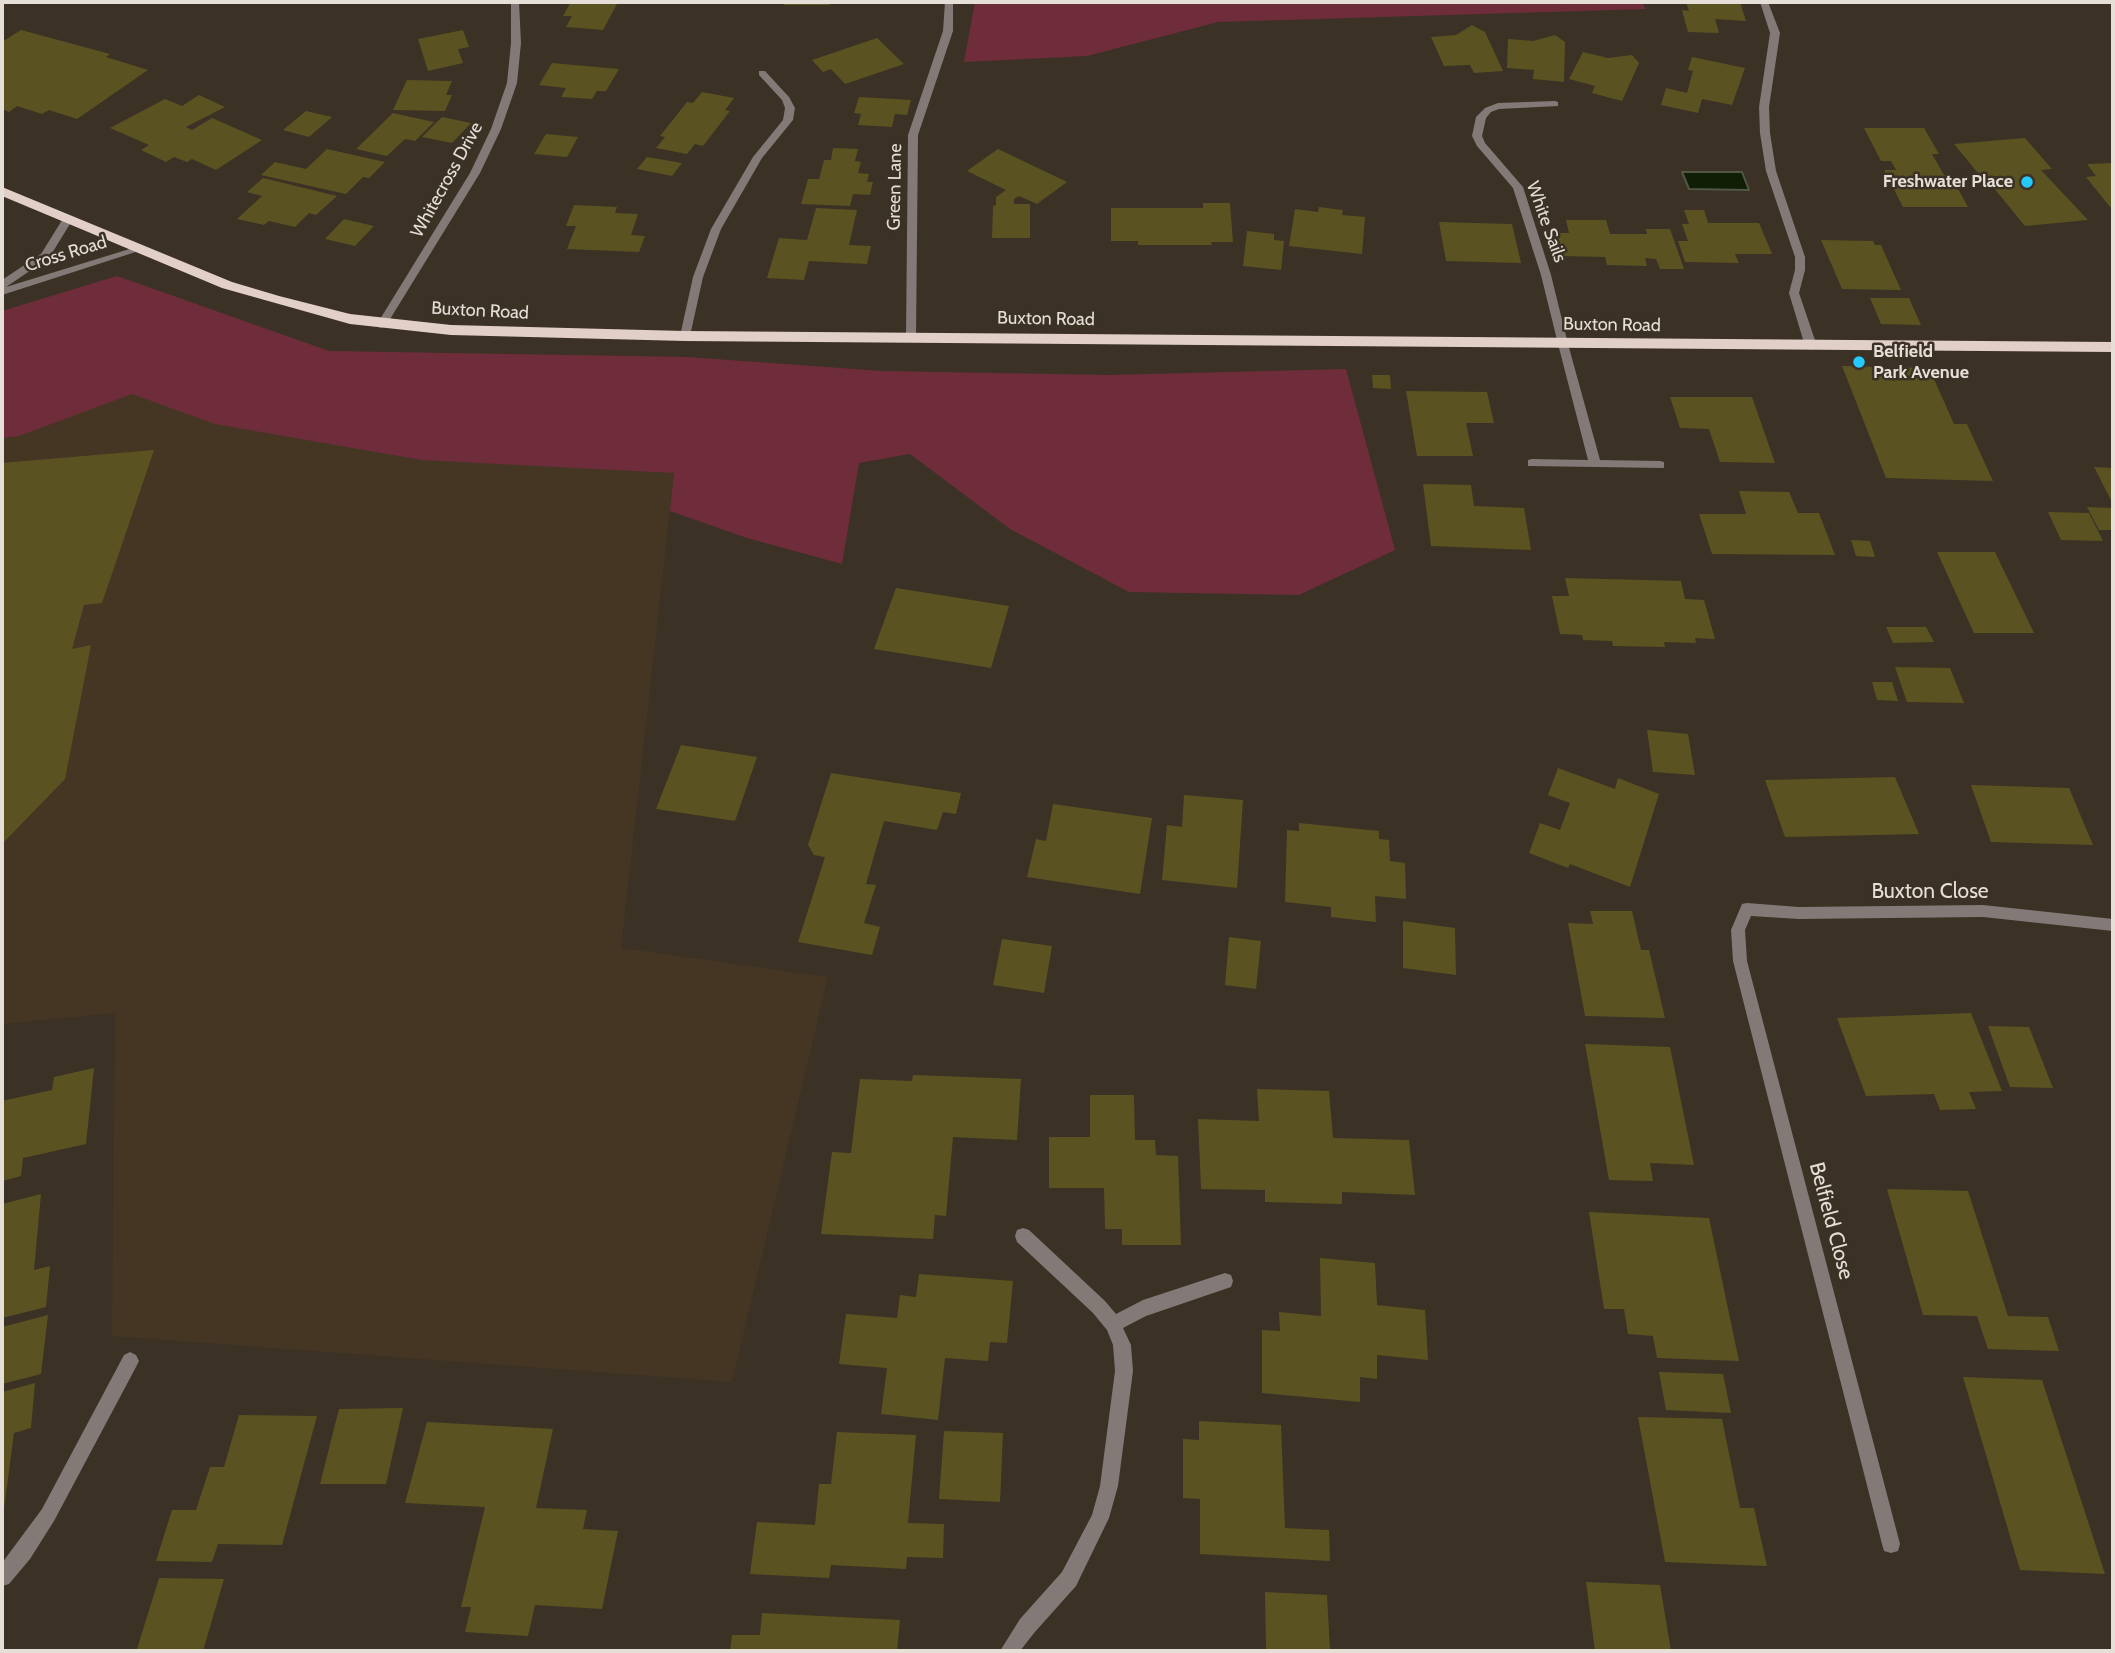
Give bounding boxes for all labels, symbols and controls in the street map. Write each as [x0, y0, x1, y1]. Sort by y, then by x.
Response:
street label: Whitecross Drive [406, 118, 488, 242]
street label: Green Lane [883, 143, 907, 231]
place label: Freshwater Place [1883, 171, 2013, 193]
marker: Freshwater Place [2019, 174, 2035, 190]
street label: White Sails [1521, 179, 1571, 265]
street label: Cross Road [23, 231, 109, 277]
street label: Buxton Road [431, 298, 529, 324]
street label: Buxton Road [997, 307, 1095, 331]
street label: Buxton Road [1563, 313, 1661, 337]
place label: Belfield Park Avenue [1873, 341, 1969, 384]
marker: Belfield Park Avenue [1851, 354, 1867, 370]
street label: Buxton Close [1871, 879, 1989, 905]
street label: Belfield Close [1803, 1160, 1859, 1282]

